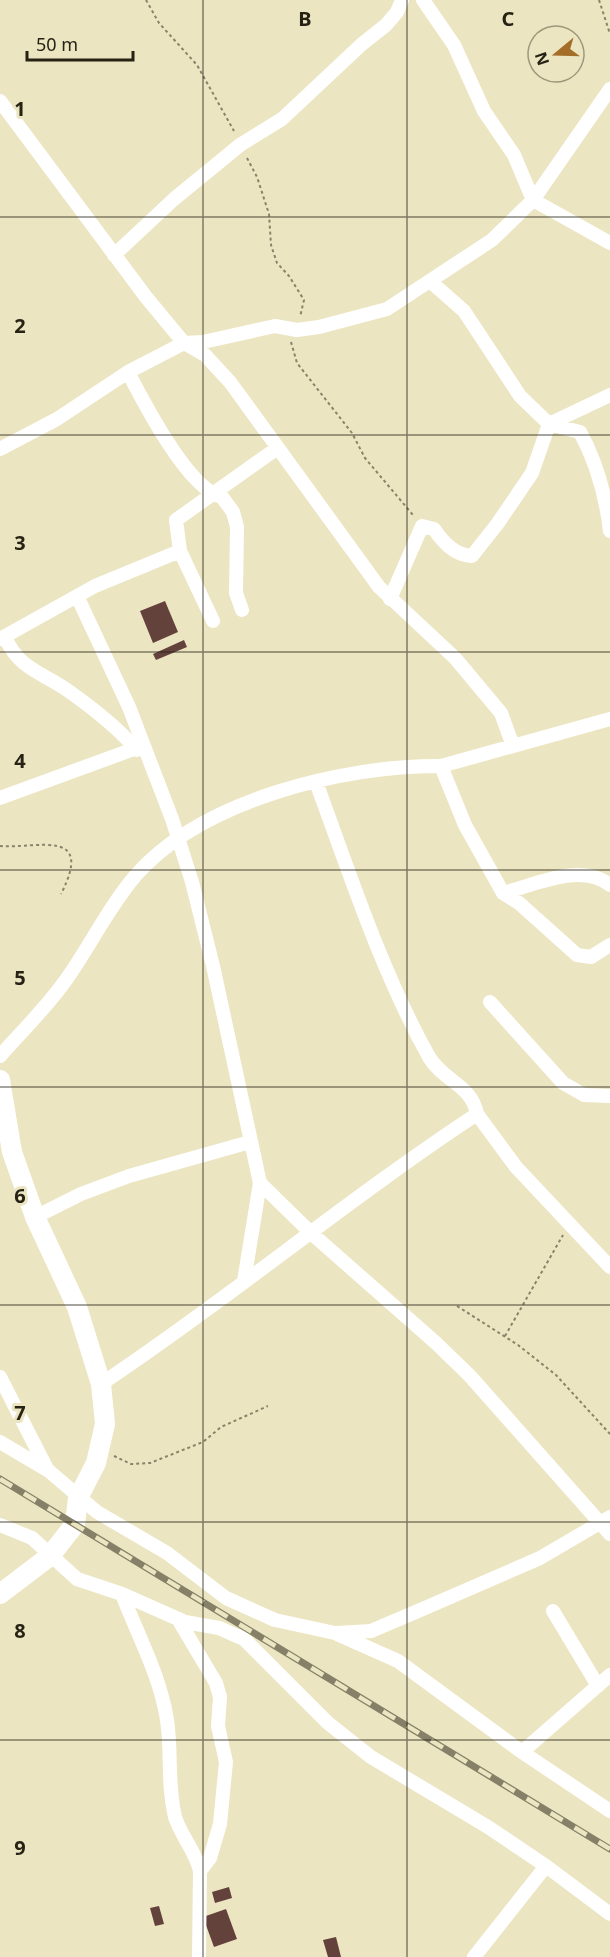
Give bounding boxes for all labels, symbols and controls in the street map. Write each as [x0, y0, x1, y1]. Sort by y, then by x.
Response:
text: B [298, 5, 312, 32]
text: C [502, 5, 515, 32]
scale bar [27, 24, 134, 62]
north arrow [526, 24, 586, 84]
text: 50 m [36, 32, 78, 56]
text: N [529, 49, 554, 69]
text: 1 [14, 95, 26, 122]
text: 2 [14, 312, 26, 339]
text: 3 [14, 529, 26, 556]
text: 4 [14, 747, 26, 774]
text: 5 [14, 964, 26, 991]
text: 6 [14, 1182, 26, 1209]
text: 7 [14, 1399, 26, 1426]
text: 8 [14, 1617, 26, 1644]
text: 9 [14, 1834, 26, 1861]

